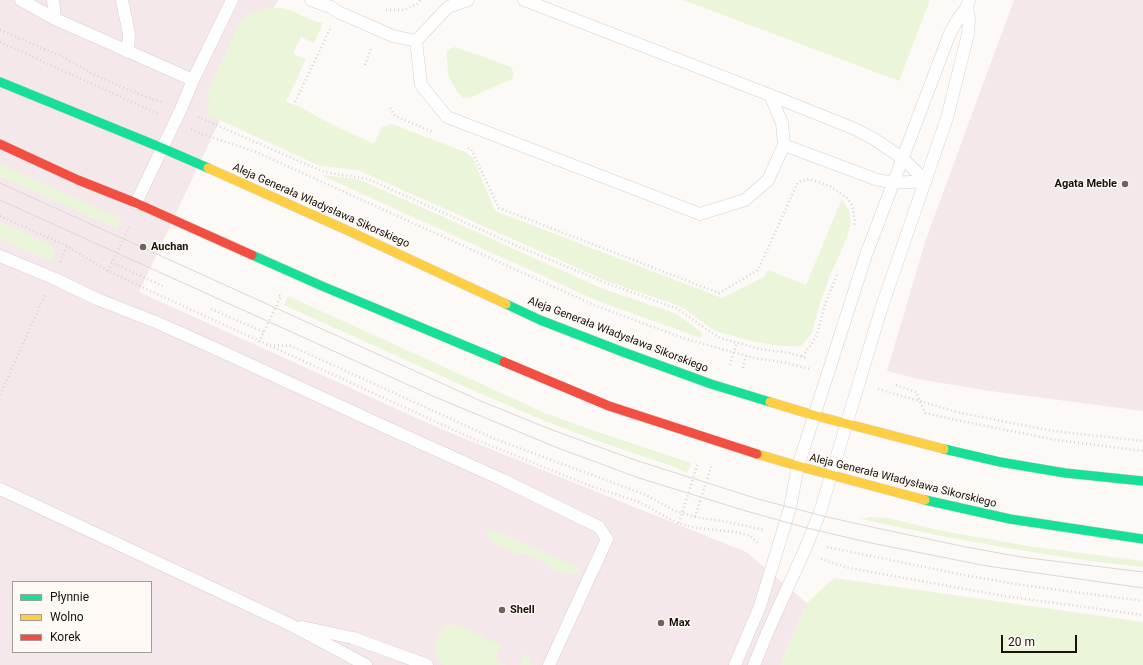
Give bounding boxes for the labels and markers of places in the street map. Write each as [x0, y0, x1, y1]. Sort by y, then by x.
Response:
place label: Agata Meble [1054, 177, 1117, 191]
marker: Agata Meble [1120, 179, 1130, 189]
place label: Auchan [151, 240, 188, 254]
marker: Auchan [138, 242, 148, 252]
place label: Shell [510, 603, 535, 617]
marker: Shell [497, 605, 507, 615]
place label: Max [669, 616, 690, 630]
marker: Max [656, 618, 666, 628]

